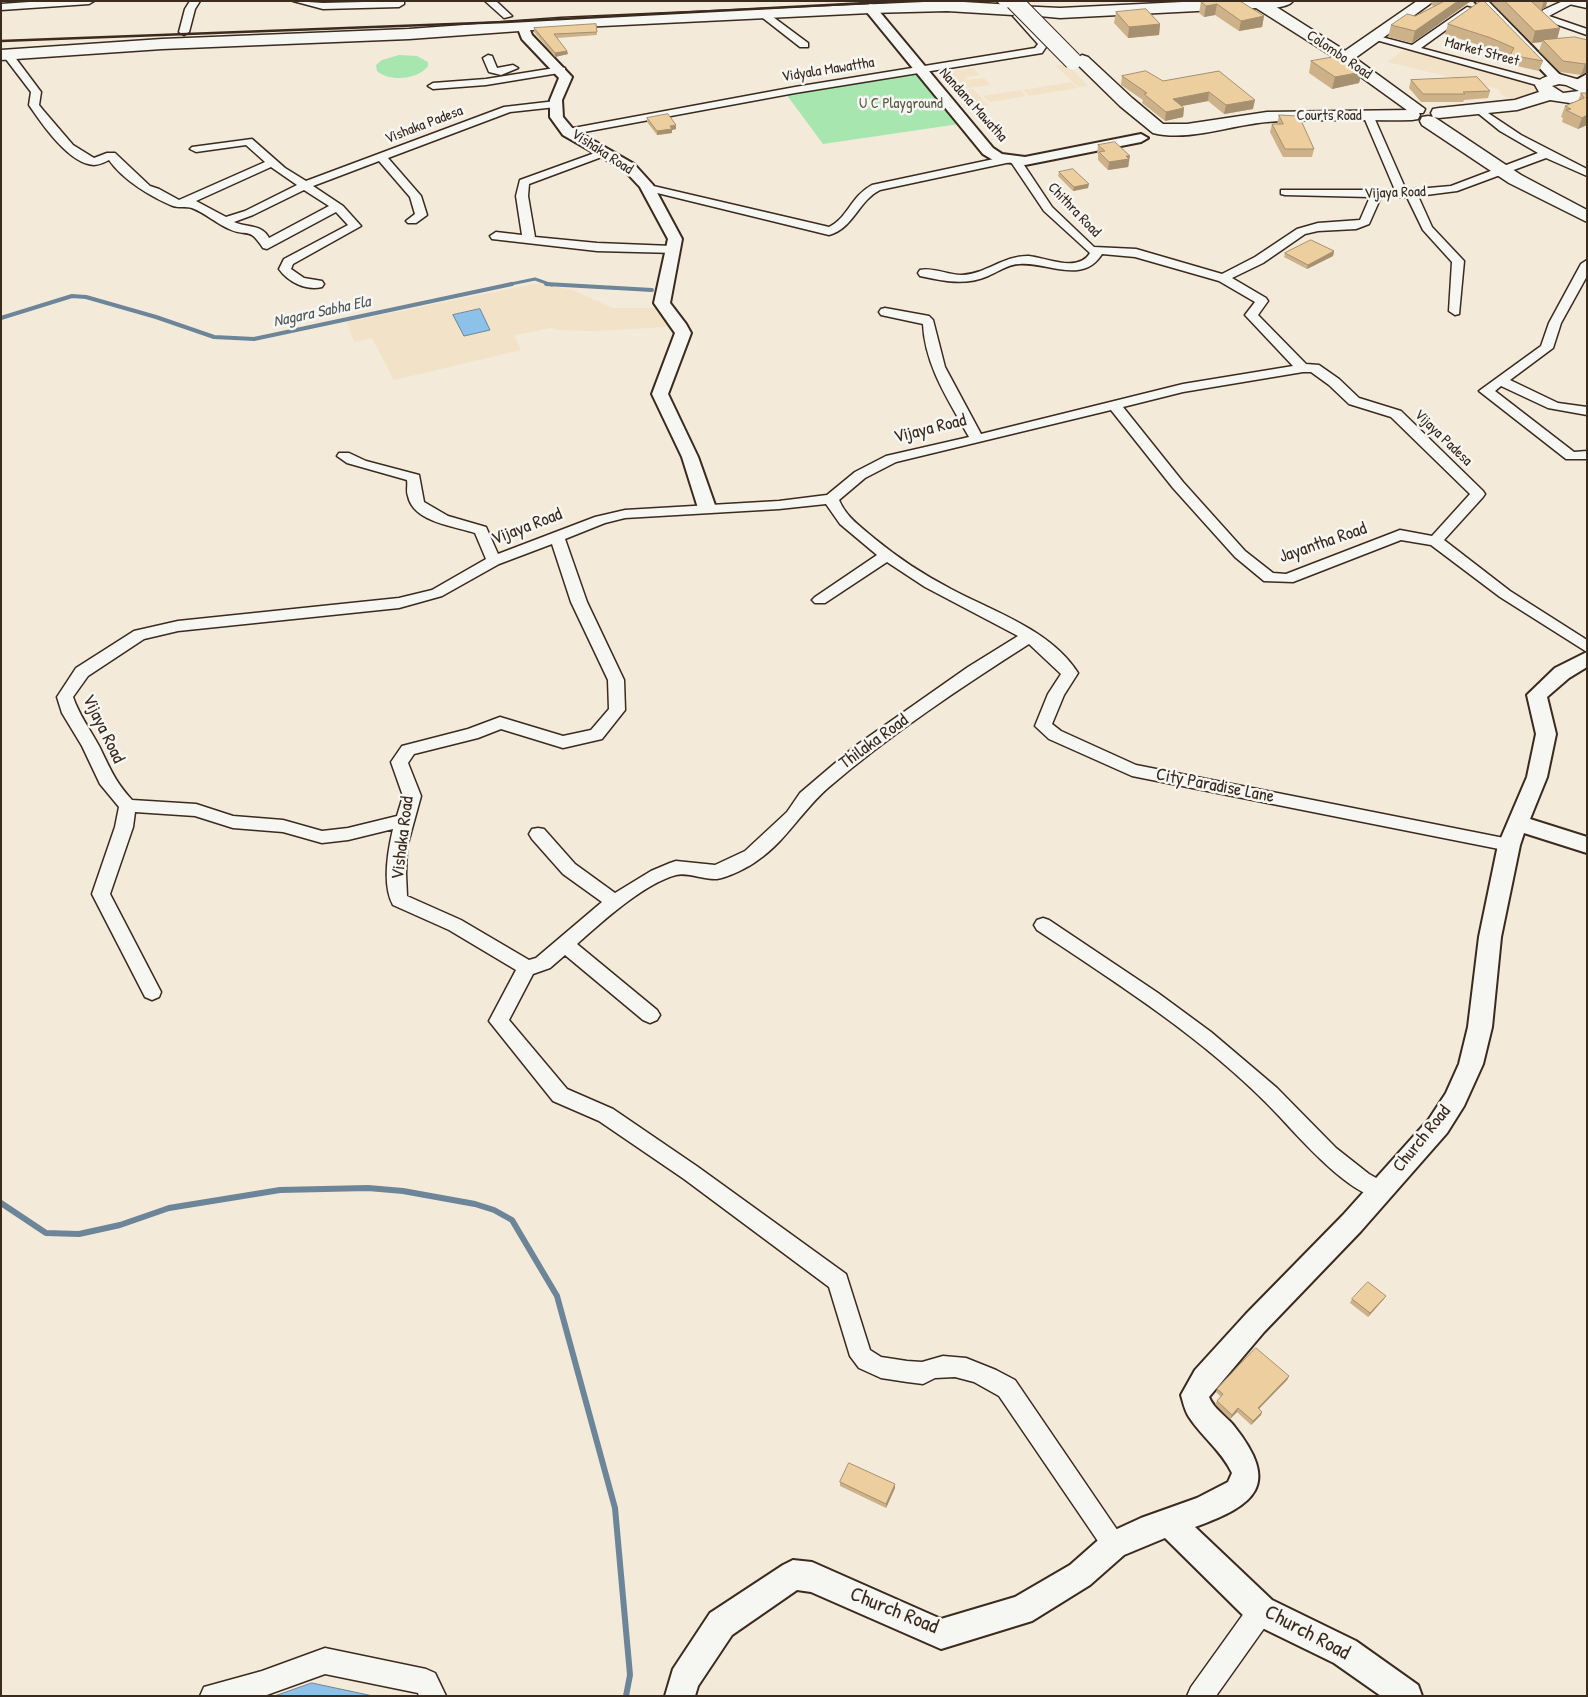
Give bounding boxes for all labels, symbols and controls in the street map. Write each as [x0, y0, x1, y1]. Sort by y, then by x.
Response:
street label: Colombo Road [1303, 27, 1375, 83]
street label: Market Street [1443, 33, 1521, 71]
street label: Vidyala Mawattha [781, 54, 875, 86]
street label: Nandana Mawatha [935, 64, 1011, 146]
park label: U C Playground [859, 95, 943, 113]
street label: Vishaka Padesa [383, 102, 465, 148]
street label: Courts Road [1296, 107, 1362, 125]
street label: Vishaka Road [568, 125, 636, 179]
street label: Chithra Road [1044, 179, 1104, 241]
street label: Vijaya Road [1364, 183, 1426, 203]
water label: Nagara Sabha Ela [272, 292, 372, 332]
street label: Vijaya Padesa [1410, 406, 1476, 470]
street label: Vijaya Road [892, 410, 968, 448]
street label: Vijaya Road [489, 504, 565, 550]
street label: Jayantha Road [1276, 518, 1370, 568]
street label: Vijaya Road [77, 691, 129, 767]
street label: Thilaka Road [835, 710, 913, 774]
street label: City Paradise Lane [1154, 764, 1276, 808]
street label: Vishaka Road [387, 795, 419, 881]
street label: Church Road [1389, 1101, 1455, 1177]
street label: Church Road [846, 1582, 942, 1640]
street label: Church Road [1260, 1600, 1354, 1666]

